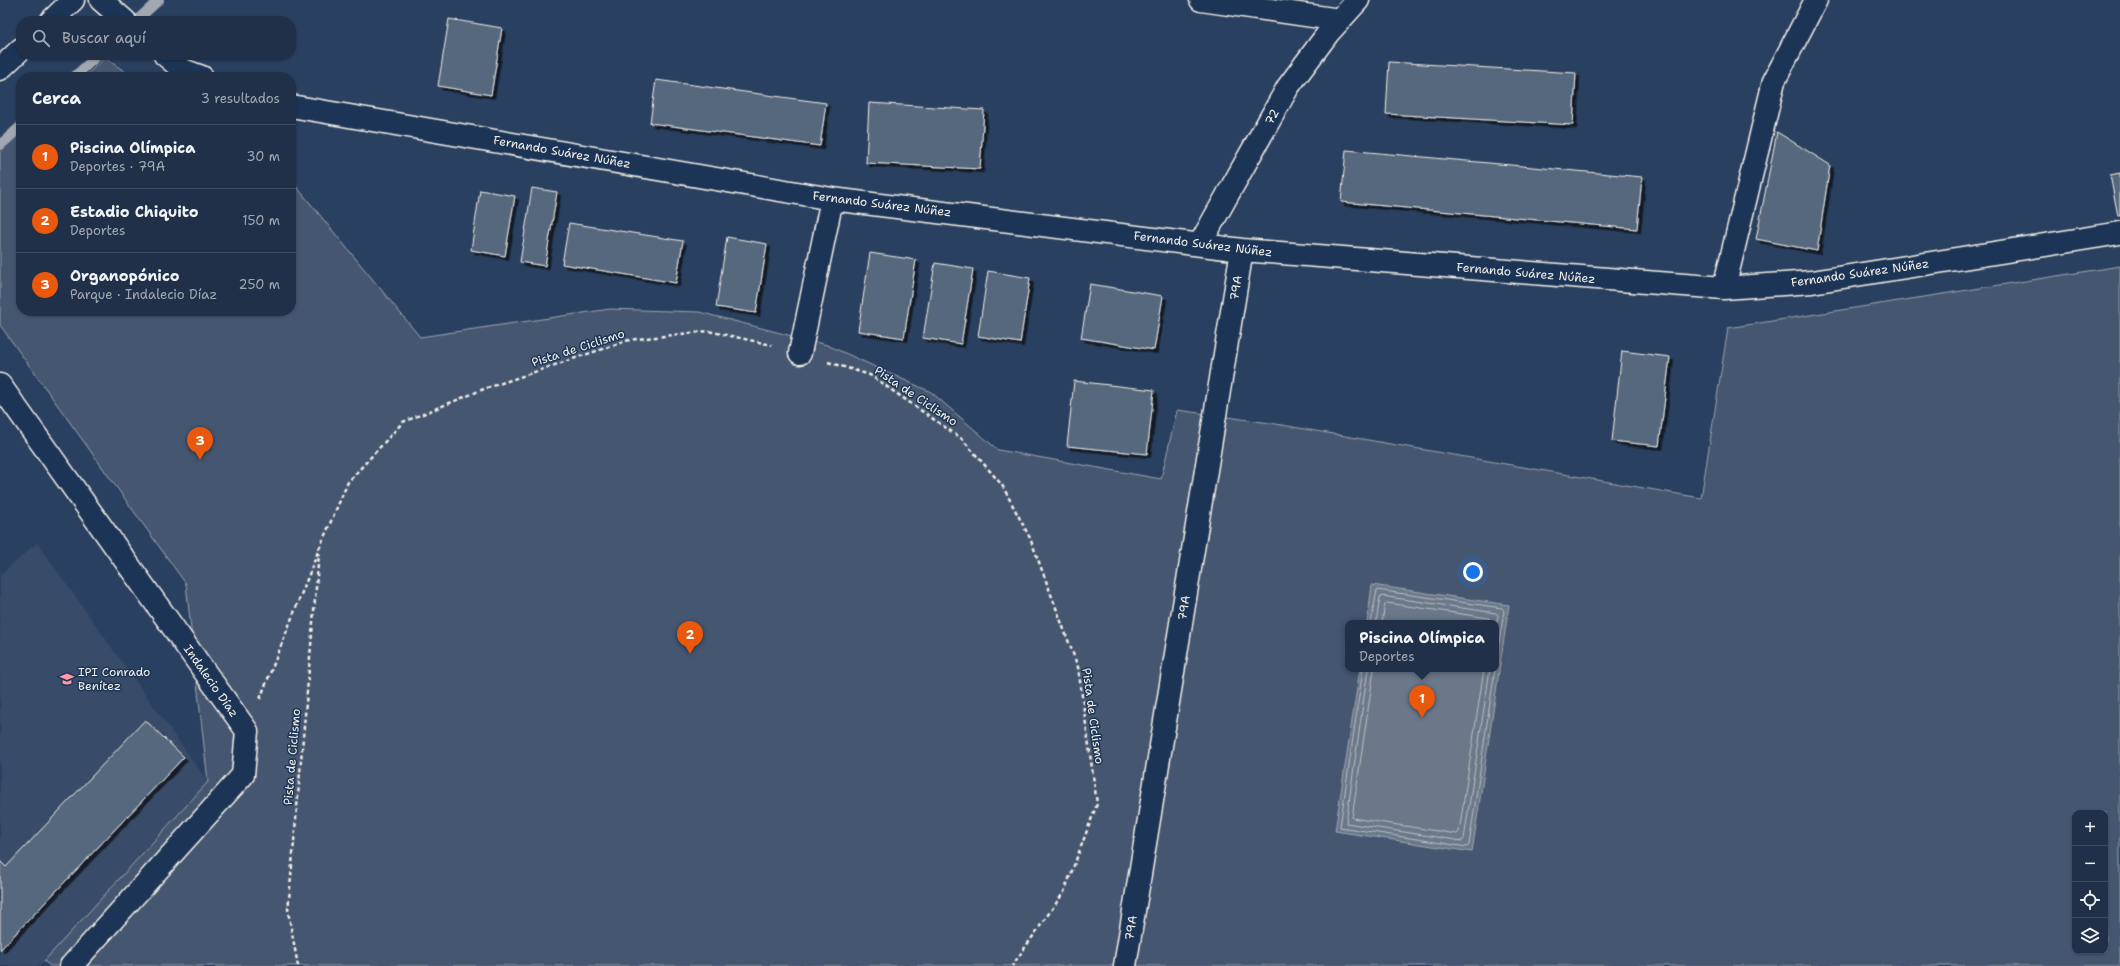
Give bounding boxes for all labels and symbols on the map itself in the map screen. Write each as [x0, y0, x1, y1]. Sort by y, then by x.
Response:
street label: 72 [1261, 106, 1283, 128]
street label: Fernando Suárez Núñez [492, 132, 632, 172]
street label: Fernando Suárez Núñez [812, 188, 952, 220]
street label: Fernando Suárez Núñez [1133, 228, 1273, 260]
street label: Fernando Suárez Núñez [1790, 255, 1930, 291]
street label: Fernando Suárez Núñez [1456, 259, 1596, 287]
street label: 79A [1226, 274, 1246, 302]
street label: Pista de Ciclismo [529, 325, 627, 371]
street label: Pista de Ciclismo [871, 362, 961, 430]
pin: 3 [187, 427, 213, 460]
your location [1463, 562, 1483, 582]
street label: 79A [1174, 594, 1194, 622]
pin: 2 [677, 621, 703, 654]
street label: Indalecio Díaz [180, 642, 242, 720]
place label: IPI Conrado Benítez [78, 664, 150, 694]
street label: Pista de Ciclismo [1078, 667, 1108, 765]
school or university icon: IPI Conrado Benítez [59, 671, 75, 687]
pin: 1 [1409, 685, 1435, 718]
street label: Pista de Ciclismo [280, 708, 304, 806]
street label: 79A [1121, 914, 1141, 942]

